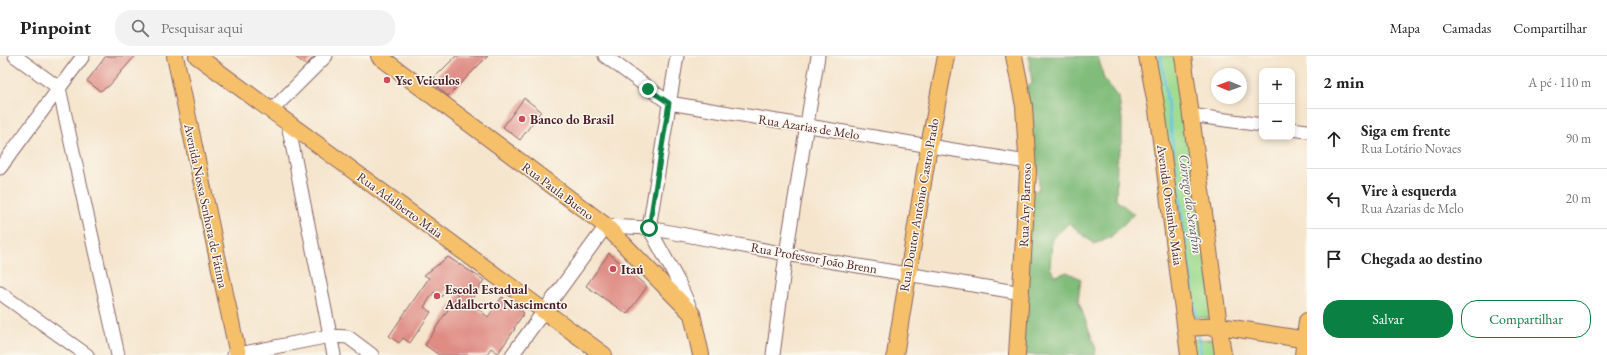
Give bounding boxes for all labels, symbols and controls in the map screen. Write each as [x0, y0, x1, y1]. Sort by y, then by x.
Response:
search box [115, 10, 395, 46]
text: Pinpoint [20, 15, 91, 40]
icon: search [129, 17, 151, 39]
text: Pesquisar aqui [161, 18, 243, 37]
text: Mapa [1390, 19, 1420, 37]
text: Camadas [1442, 19, 1491, 37]
text: Compartilhar [1513, 19, 1587, 37]
north arrow [1211, 68, 1247, 104]
map controls [1259, 68, 1295, 140]
button: + [1259, 68, 1295, 104]
text: 2 min [1323, 71, 1364, 93]
place label: Yse Veiculos [395, 72, 460, 89]
text: A pé · 110 m [1528, 74, 1591, 91]
marker: Yse Veiculos [382, 75, 392, 85]
route end [639, 80, 657, 98]
button: − [1259, 104, 1295, 140]
place label: Banco do Brasil [530, 111, 614, 128]
street label: Rua Azarias de Melo [757, 111, 861, 143]
marker: Banco do Brasil [517, 114, 527, 124]
street label: Rua Doutor Antônio Castro Prado [895, 117, 943, 293]
street label: Avenida Nossa Senhora de Fátima [180, 121, 232, 290]
text: Siga em frente [1361, 121, 1450, 140]
icon: ahead [1323, 128, 1345, 150]
text: 90 m [1566, 130, 1591, 147]
text: Rua Lotário Novaes [1361, 140, 1461, 157]
street label: Avenida Orosimbo Maia [1153, 142, 1187, 267]
water label: Córrego do Serafim [1175, 153, 1207, 255]
street label: Rua Paula Bueno [518, 158, 598, 224]
street label: Rua Ary Barroso [1015, 163, 1035, 247]
street label: Rua Adalberto Maia [354, 168, 447, 242]
text: Vire à esquerda [1361, 181, 1457, 200]
icon: left [1323, 188, 1345, 210]
text: 20 m [1566, 190, 1591, 207]
text: Rua Azarias de Melo [1361, 200, 1464, 217]
route start [640, 219, 658, 237]
street label: Rua Professor João Brenn [749, 239, 879, 278]
icon: arrive [1323, 248, 1345, 270]
text: Chegada ao destino [1361, 249, 1482, 268]
place label: Itaú [621, 261, 644, 278]
marker: Itaú [608, 264, 618, 274]
place label: Escola Estadual Adalberto Nascimento [444, 281, 568, 313]
marker: Escola Estadual Adalberto Nascimento [432, 291, 442, 301]
button: Salvar [1323, 300, 1453, 338]
button: Compartilhar [1461, 300, 1591, 338]

